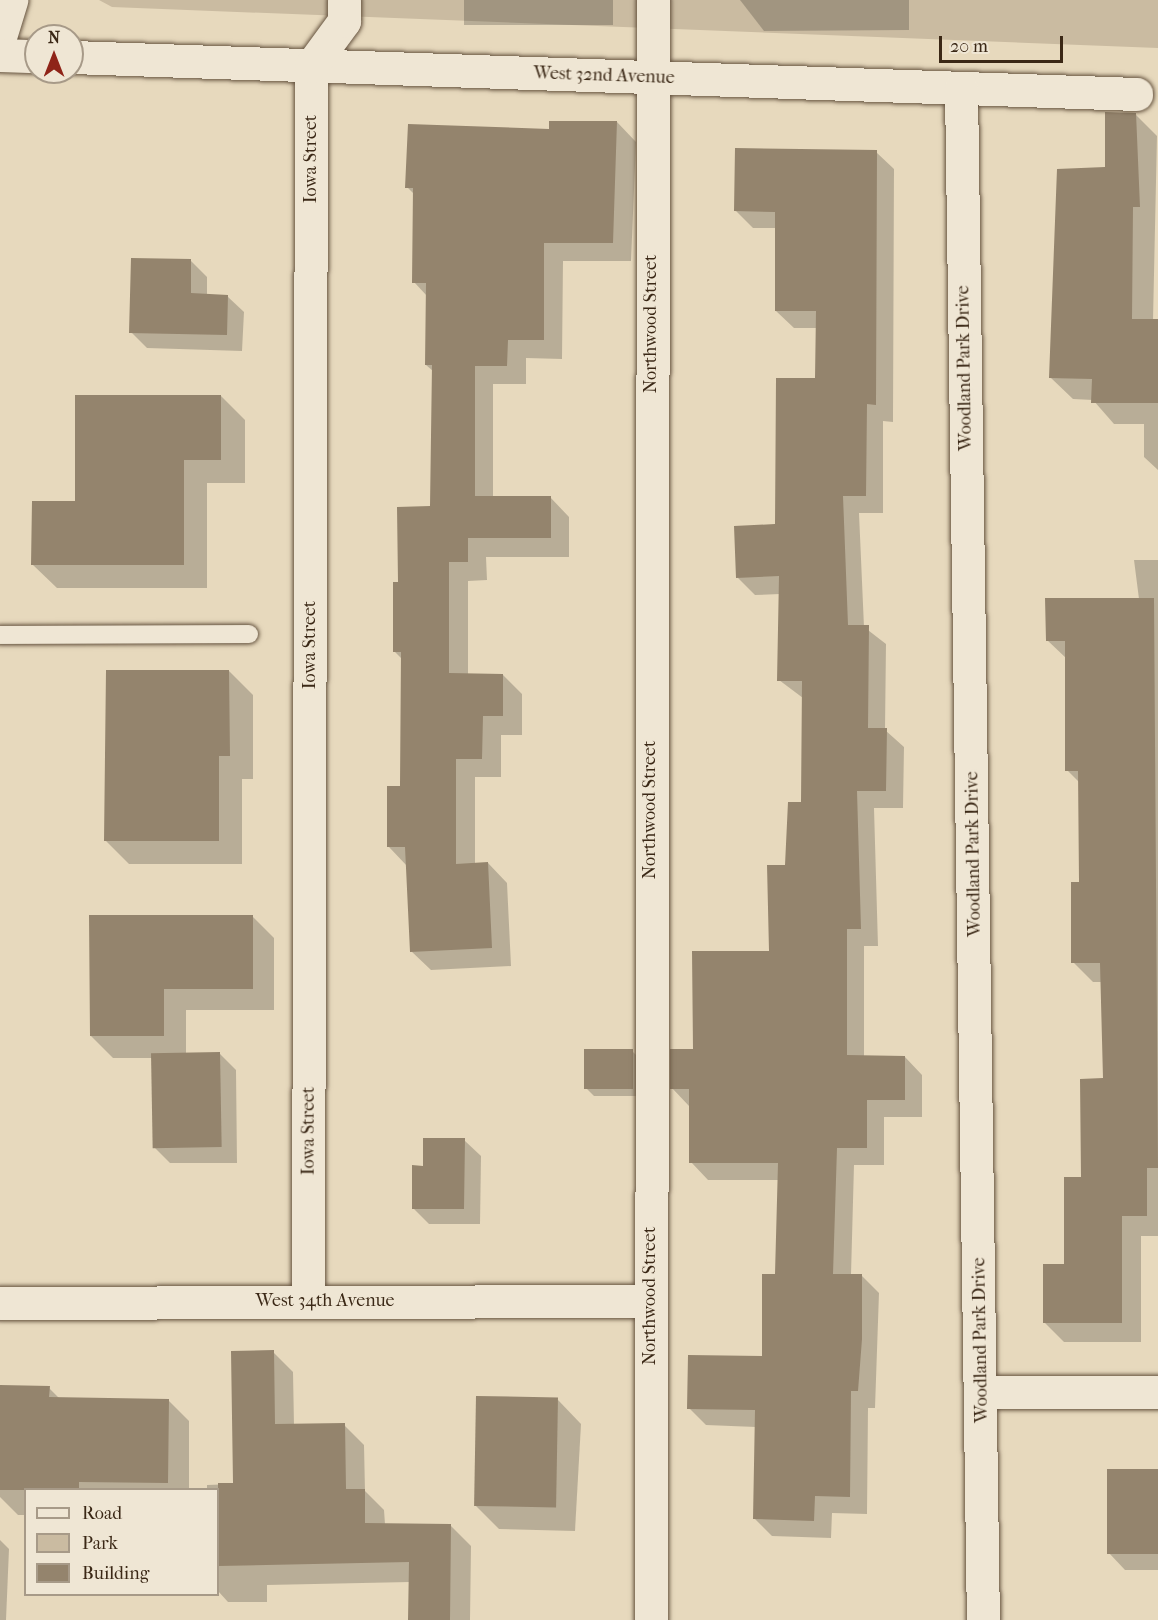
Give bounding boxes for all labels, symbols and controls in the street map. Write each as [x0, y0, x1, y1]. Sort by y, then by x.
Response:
north arrow [24, 24, 84, 84]
scale bar [942, 24, 1066, 62]
text: N [48, 28, 60, 47]
text: 20 m [950, 36, 988, 57]
street label: West 32nd Avenue [533, 63, 675, 89]
street label: Iowa Street [300, 115, 322, 203]
street label: Northwood Street [640, 255, 662, 393]
street label: Woodland Park Drive [953, 285, 977, 451]
street label: Iowa Street [299, 601, 321, 689]
street label: Northwood Street [639, 741, 661, 879]
street label: Woodland Park Drive [962, 771, 986, 937]
street label: Iowa Street [298, 1087, 320, 1175]
street label: Northwood Street [639, 1227, 661, 1365]
street label: Woodland Park Drive [969, 1257, 993, 1423]
street label: West 34th Avenue [256, 1290, 394, 1312]
legend [24, 1488, 219, 1596]
text: Road [82, 1503, 122, 1524]
text: Park [82, 1533, 118, 1554]
text: Building [82, 1563, 149, 1584]

